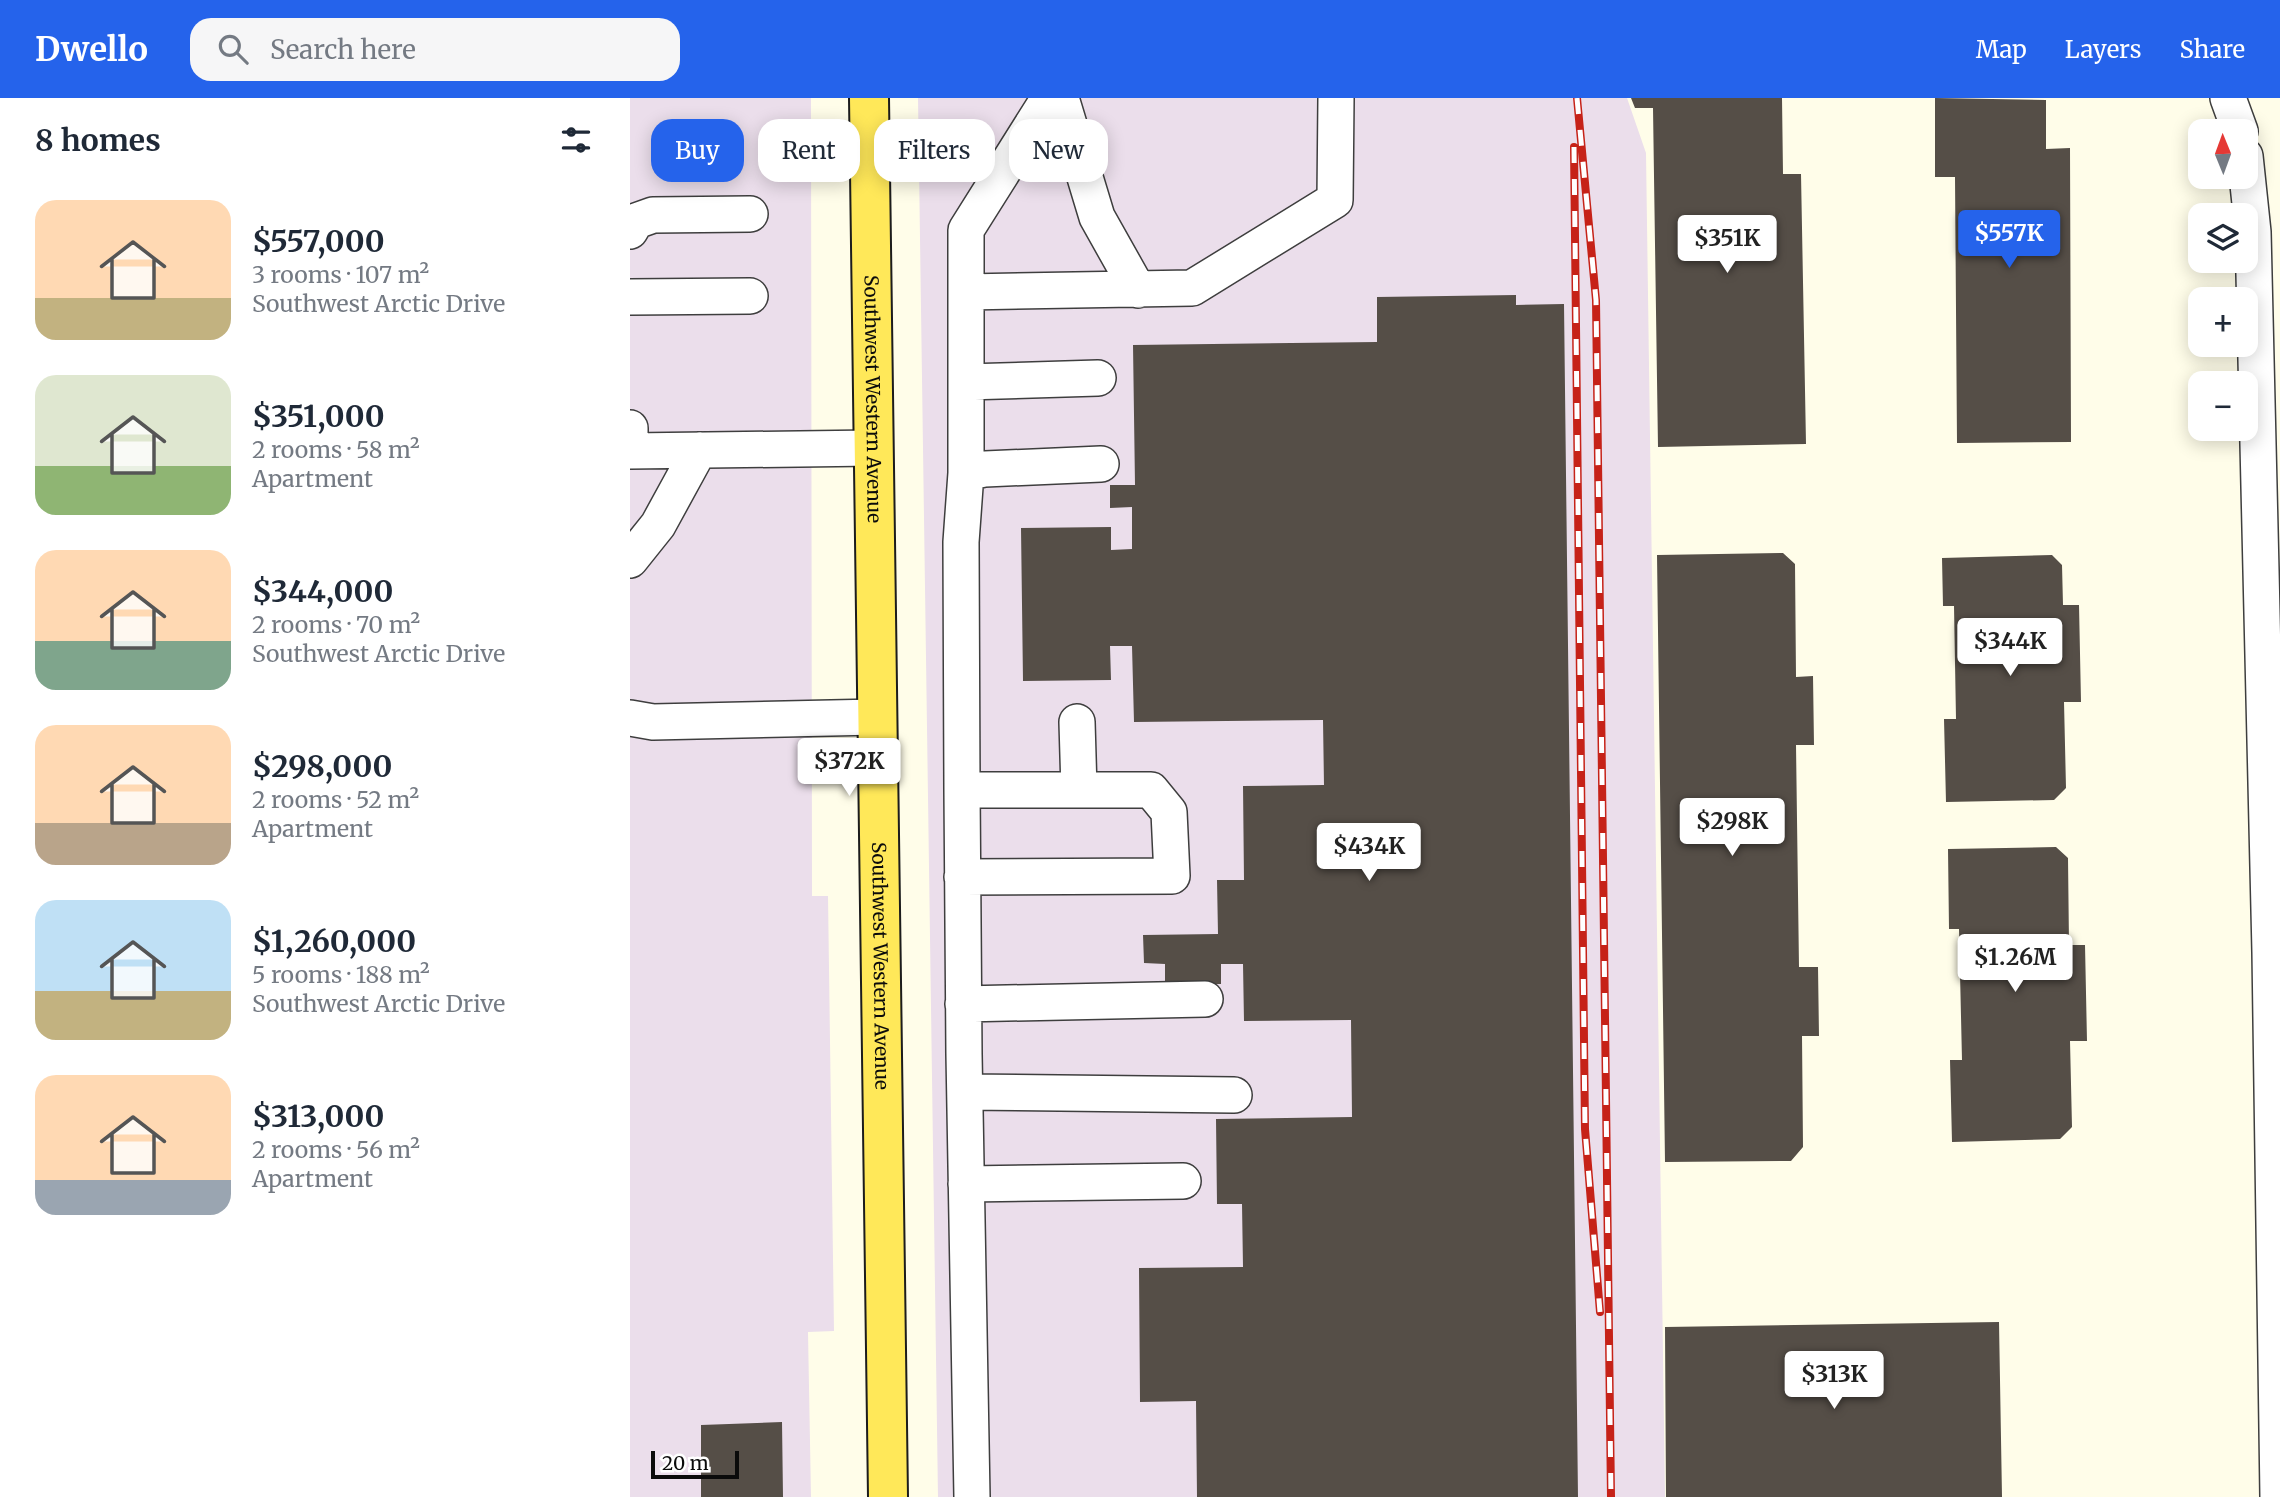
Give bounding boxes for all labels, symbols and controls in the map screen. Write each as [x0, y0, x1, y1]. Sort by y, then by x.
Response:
search box [190, 18, 680, 81]
text: Dwello [35, 29, 148, 70]
icon: search [214, 30, 252, 68]
text: Search here [270, 33, 416, 66]
text: Map [1976, 34, 2027, 65]
text: Layers [2065, 34, 2141, 65]
text: Share [2179, 34, 2245, 65]
chip: Buy [651, 119, 744, 182]
chip: Rent [758, 119, 860, 182]
chip: Filters [874, 119, 995, 182]
chip: New [1009, 119, 1108, 182]
north arrow [2188, 119, 2258, 189]
map controls [2188, 119, 2258, 441]
text: 8 homes [35, 121, 161, 159]
icon: filters [557, 121, 595, 159]
button: layers [2188, 203, 2258, 273]
pin: $557K [1960, 211, 2058, 270]
pin: $351K [1678, 216, 1776, 275]
text: $557K [1974, 218, 2044, 247]
text: $557,000 [252, 222, 385, 260]
text: $351K [1694, 223, 1760, 252]
icon: home [91, 228, 175, 312]
text: 3 rooms · 107 m² [252, 260, 429, 289]
street label: Southwest Western Avenue [859, 275, 887, 523]
button: + [2188, 287, 2258, 357]
text: Southwest Arctic Drive [252, 289, 505, 318]
button: − [2188, 371, 2258, 441]
text: $351,000 [252, 397, 385, 435]
icon: home [91, 403, 175, 487]
text: 2 rooms · 58 m² [252, 435, 420, 464]
text: Apartment [252, 464, 373, 493]
text: $344,000 [252, 572, 393, 610]
icon: home [91, 578, 175, 662]
text: 2 rooms · 70 m² [252, 610, 420, 639]
pin: $344K [1961, 618, 2059, 678]
text: $344K [1973, 626, 2047, 655]
text: Southwest Arctic Drive [252, 639, 505, 668]
pin: $372K [800, 738, 898, 798]
text: $372K [814, 746, 884, 775]
text: $298,000 [252, 747, 392, 785]
icon: home [91, 753, 175, 837]
text: 2 rooms · 52 m² [252, 785, 419, 814]
pin: $298K [1683, 798, 1781, 858]
text: $298K [1696, 806, 1768, 835]
text: Apartment [252, 814, 373, 843]
pin: $434K [1320, 824, 1418, 883]
text: $434K [1333, 831, 1405, 860]
street label: Southwest Western Avenue [867, 842, 894, 1090]
text: $1,260,000 [252, 922, 416, 960]
icon: home [91, 928, 175, 1012]
pin: $1.26M [1958, 934, 2072, 994]
text: $1.26M [1974, 942, 2056, 971]
text: 5 rooms · 188 m² [252, 960, 430, 989]
text: Southwest Arctic Drive [252, 989, 505, 1018]
text: $313,000 [252, 1097, 384, 1135]
icon: home [91, 1103, 175, 1187]
text: 2 rooms · 56 m² [252, 1135, 420, 1164]
text: Apartment [252, 1164, 373, 1193]
pin: $313K [1785, 1352, 1883, 1411]
text: $313K [1801, 1359, 1867, 1388]
scale bar [651, 1448, 738, 1480]
text: 20 m [662, 1451, 709, 1475]

